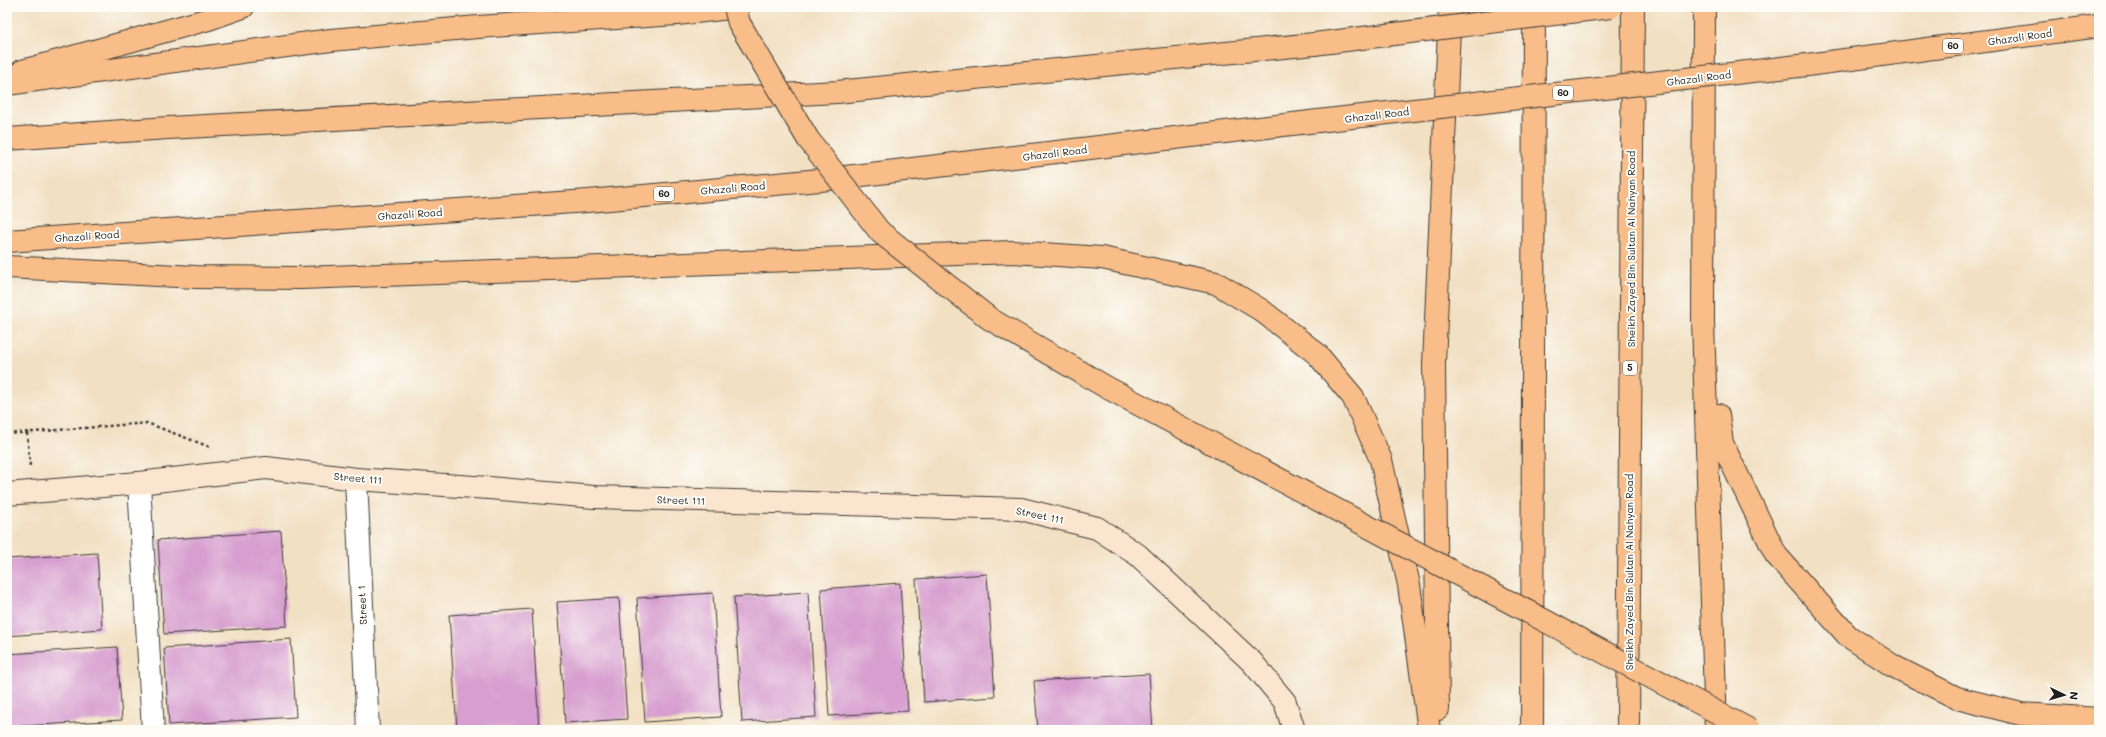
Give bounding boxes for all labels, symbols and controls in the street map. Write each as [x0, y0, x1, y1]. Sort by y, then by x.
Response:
street label: Ghazali Road [1987, 26, 2053, 48]
road number: 60 [1943, 39, 1963, 53]
street label: Ghazali Road [1666, 67, 1732, 89]
road number: 60 [1553, 86, 1573, 100]
street label: Ghazali Road [1344, 104, 1410, 126]
street label: Ghazali Road [1022, 142, 1088, 164]
street label: Sheikh Zayed Bin Sultan Al Nahyan Road [1624, 151, 1638, 347]
street label: Ghazali Road [700, 178, 766, 198]
road number: 60 [654, 187, 674, 201]
street label: Ghazali Road [377, 205, 443, 223]
street label: Ghazali Road [54, 227, 120, 245]
road number: 5 [1623, 361, 1637, 375]
street label: Street 111 [333, 469, 383, 487]
street label: Sheikh Zayed Bin Sultan Al Nahyan Road [1622, 474, 1636, 670]
street label: Street 111 [657, 492, 705, 508]
street label: Street 111 [1015, 503, 1065, 527]
street label: Street 1 [354, 585, 370, 625]
north arrow [2044, 675, 2084, 715]
text: N [2067, 691, 2082, 701]

